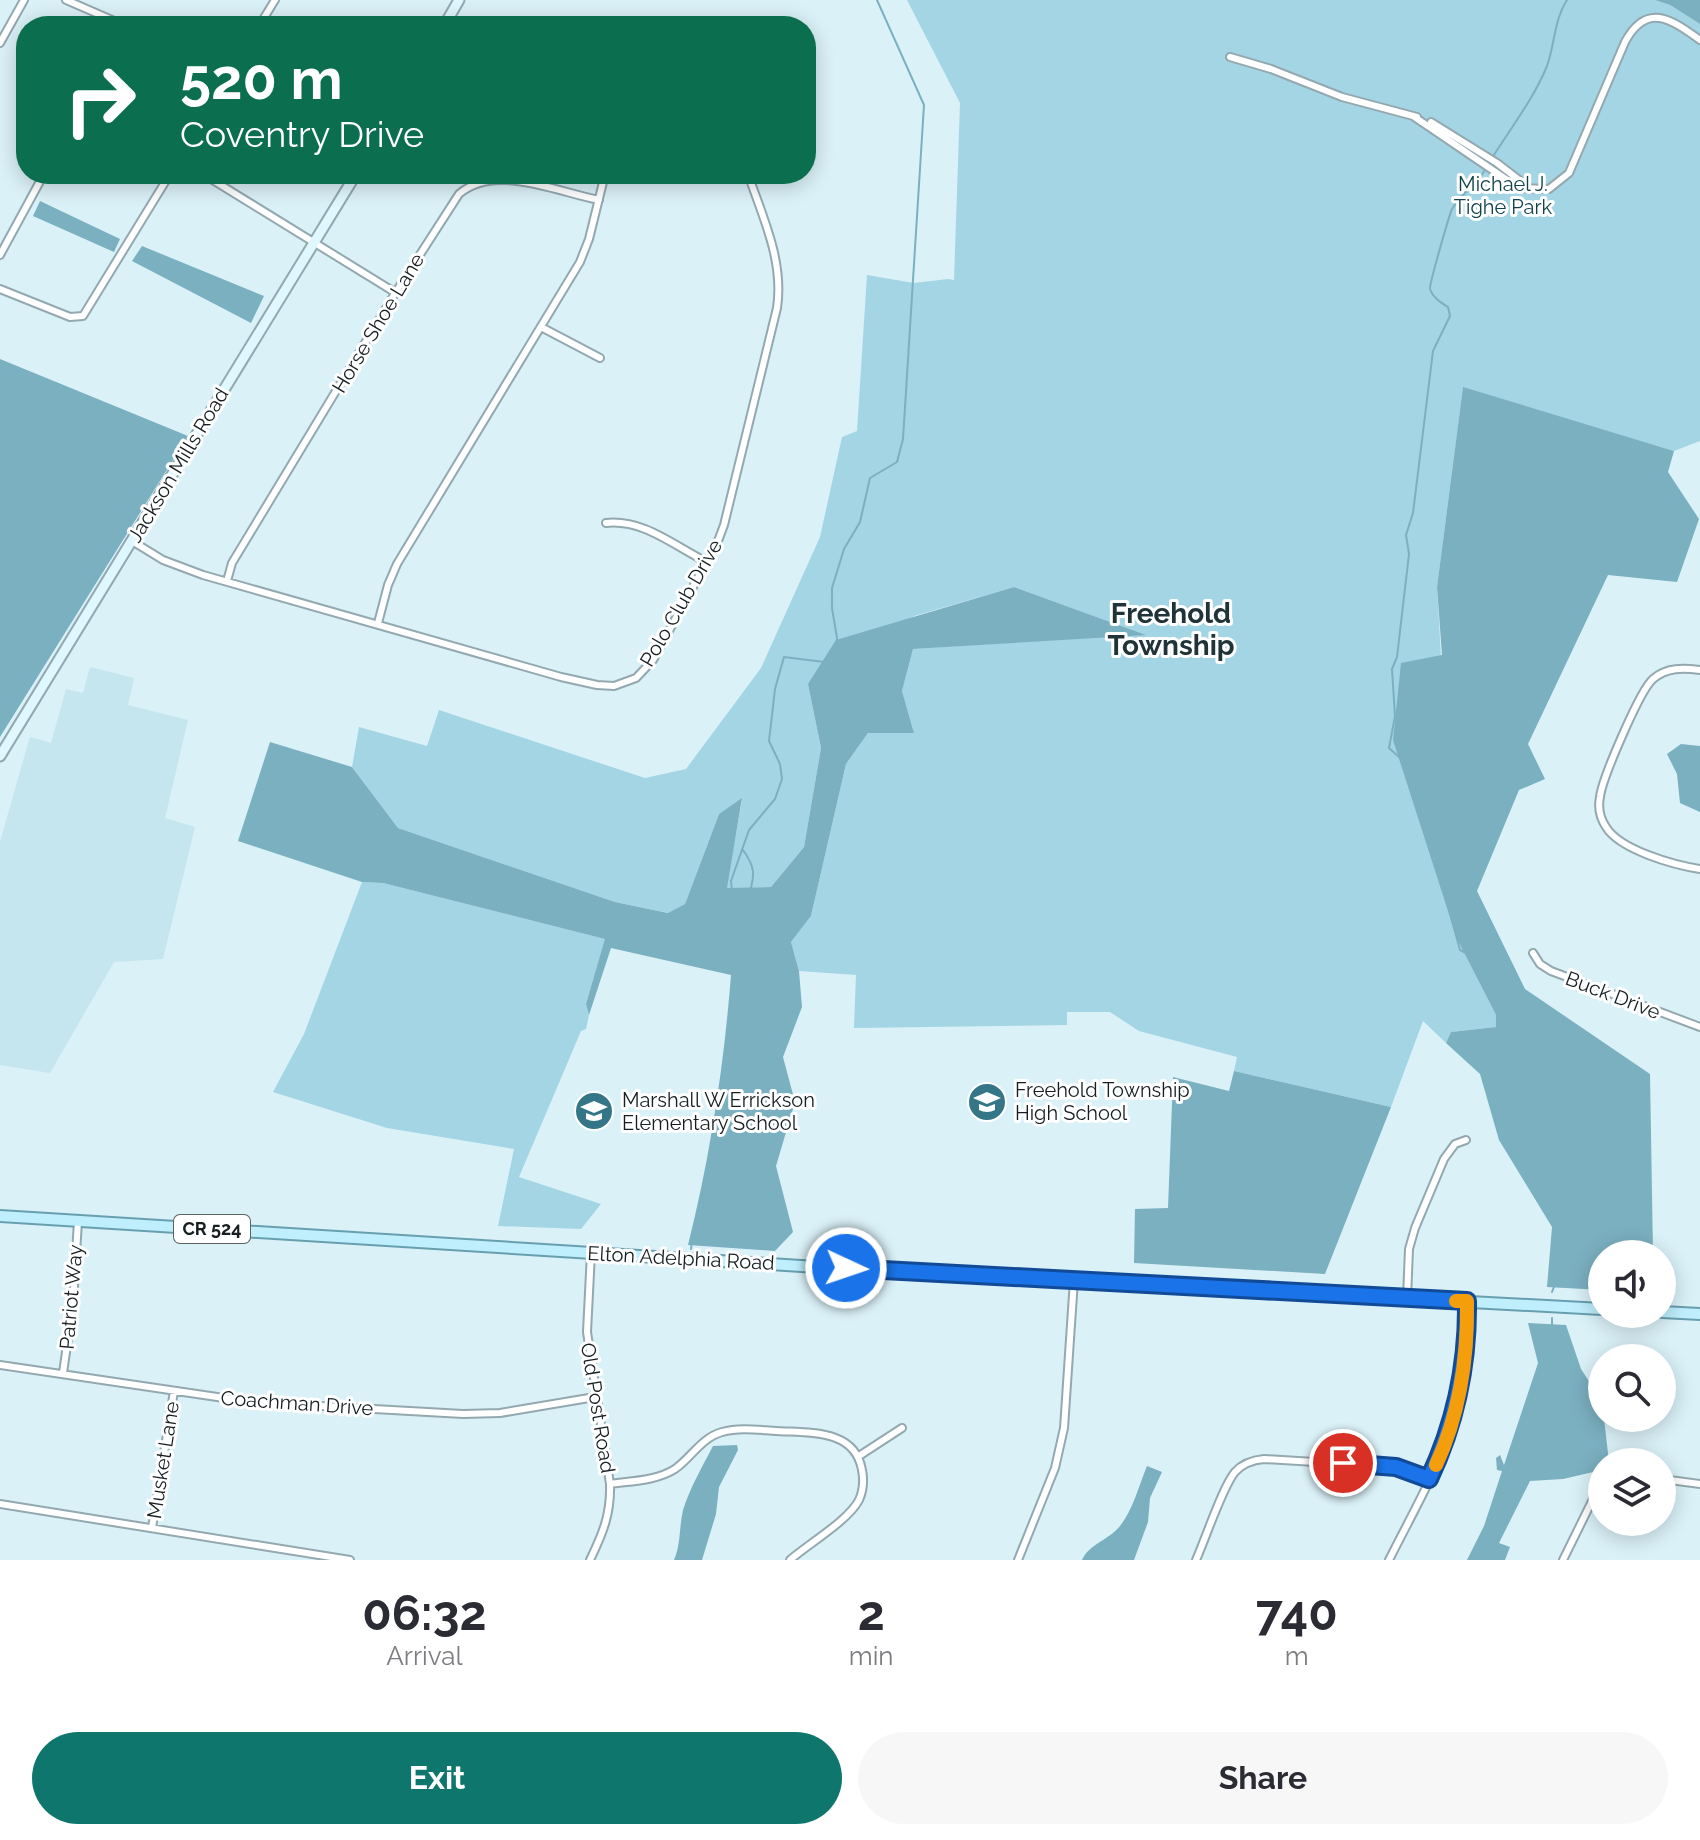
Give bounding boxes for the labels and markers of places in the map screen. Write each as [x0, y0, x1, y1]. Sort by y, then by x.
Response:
place label: Freehold Township High School [1015, 1078, 1190, 1125]
school or university icon: Freehold Township High School [966, 1081, 1008, 1123]
place label: Marshall W Errickson Elementary School [622, 1088, 815, 1135]
school or university icon: Marshall W Errickson Elementary School [573, 1090, 615, 1132]
pin [1309, 1429, 1377, 1497]

